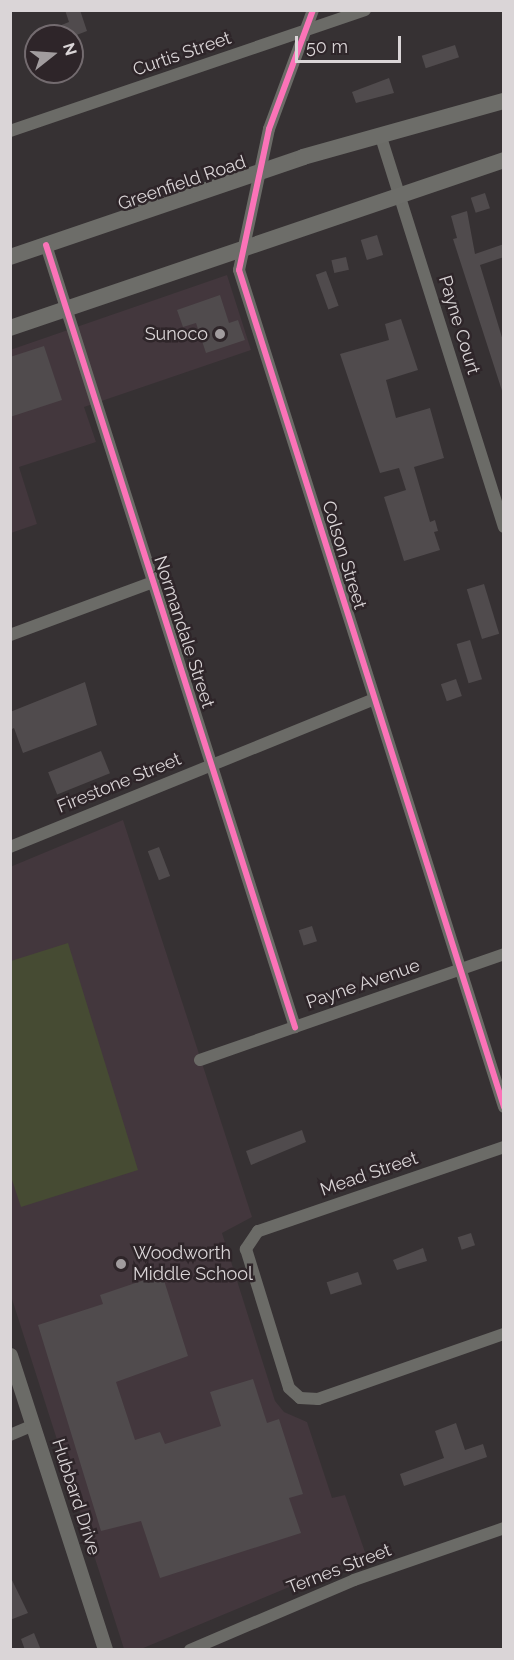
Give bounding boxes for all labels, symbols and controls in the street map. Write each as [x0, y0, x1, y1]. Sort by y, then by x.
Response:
north arrow [24, 24, 84, 84]
scale bar [298, 24, 404, 62]
street label: Curtis Street [130, 27, 234, 81]
text: 50 m [306, 36, 348, 57]
text: N [59, 41, 81, 58]
street label: Greenfield Road [115, 151, 249, 215]
street label: Payne Court [434, 273, 484, 377]
place label: Sunoco [145, 323, 208, 345]
marker: Sunoco [213, 327, 227, 341]
street label: Colson Street [317, 498, 371, 612]
street label: Normandale Street [149, 553, 219, 711]
street label: Firestone Street [54, 748, 184, 818]
street label: Payne Avenue [303, 954, 423, 1014]
street label: Mead Street [317, 1147, 421, 1201]
place label: Woodworth Middle School [133, 1243, 253, 1286]
marker: Woodworth Middle School [114, 1257, 128, 1271]
street label: Hubbard Drive [47, 1436, 105, 1558]
street label: Ternes Street [284, 1539, 394, 1599]

